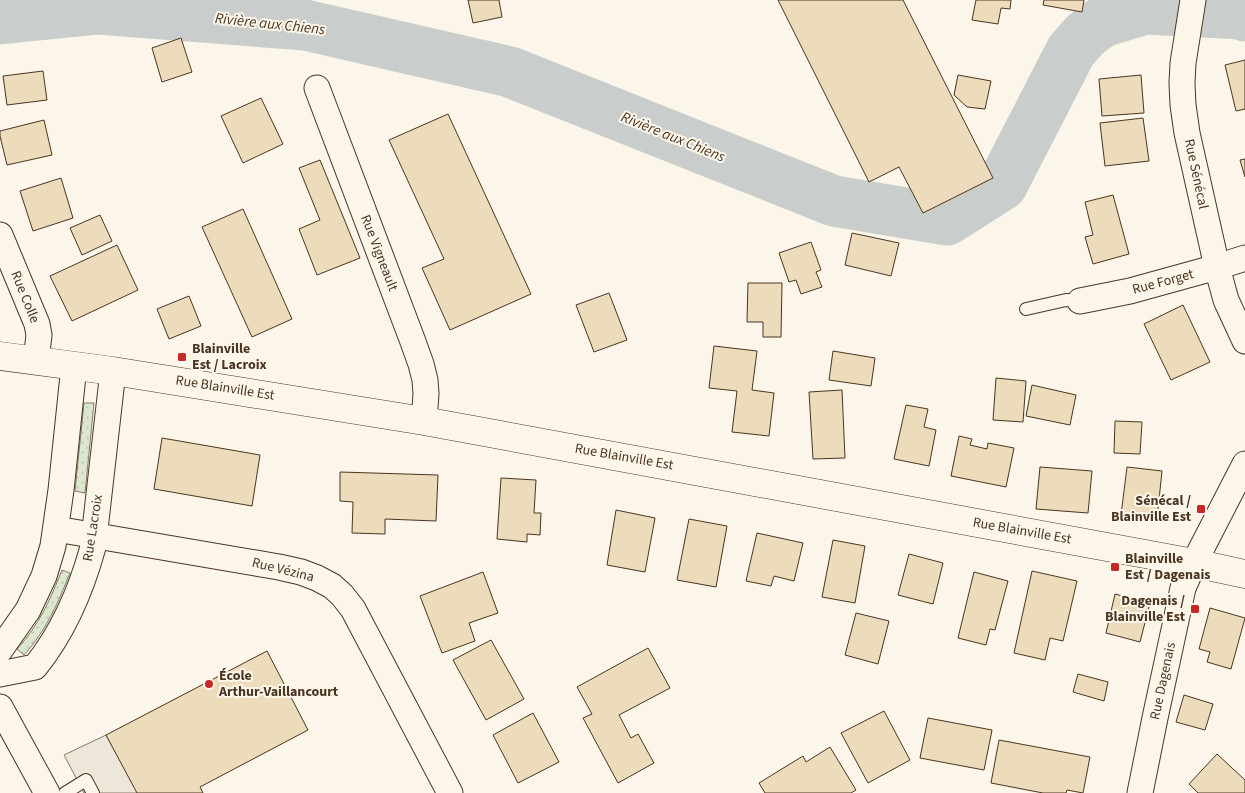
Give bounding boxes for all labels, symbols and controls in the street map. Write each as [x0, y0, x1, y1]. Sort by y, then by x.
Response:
water label: Rivière aux Chiens [214, 8, 326, 40]
water label: Rivière aux Chiens [618, 107, 728, 167]
street label: Rue Sénécal [1179, 137, 1213, 211]
street label: Rue Vigneault [355, 212, 403, 294]
street label: Rue Forget [1130, 264, 1196, 300]
street label: Rue Colle [5, 268, 45, 326]
place label: Blainville Est / Lacroix [192, 339, 267, 375]
marker: Blainville Est / Lacroix [176, 351, 188, 363]
street label: Rue Blainville Est [174, 370, 276, 406]
street label: Rue Blainville Est [573, 438, 675, 476]
place label: Sénécal / Blainville Est [1111, 491, 1192, 527]
street label: Rue Lacroix [78, 492, 108, 563]
marker: Sénécal / Blainville Est [1195, 503, 1207, 515]
street label: Rue Blainville Est [971, 512, 1073, 550]
place label: Blainville Est / Dagenais [1125, 549, 1211, 585]
street label: Rue Vézina [250, 553, 316, 587]
marker: Blainville Est / Dagenais [1109, 561, 1121, 573]
place label: Dagenais / Blainville Est [1105, 591, 1186, 627]
marker: Dagenais / Blainville Est [1189, 603, 1201, 615]
street label: Rue Dagenais [1145, 640, 1181, 722]
place label: École Arthur-Vaillancourt [218, 666, 339, 702]
marker: École Arthur-Vaillancourt [203, 678, 215, 690]

